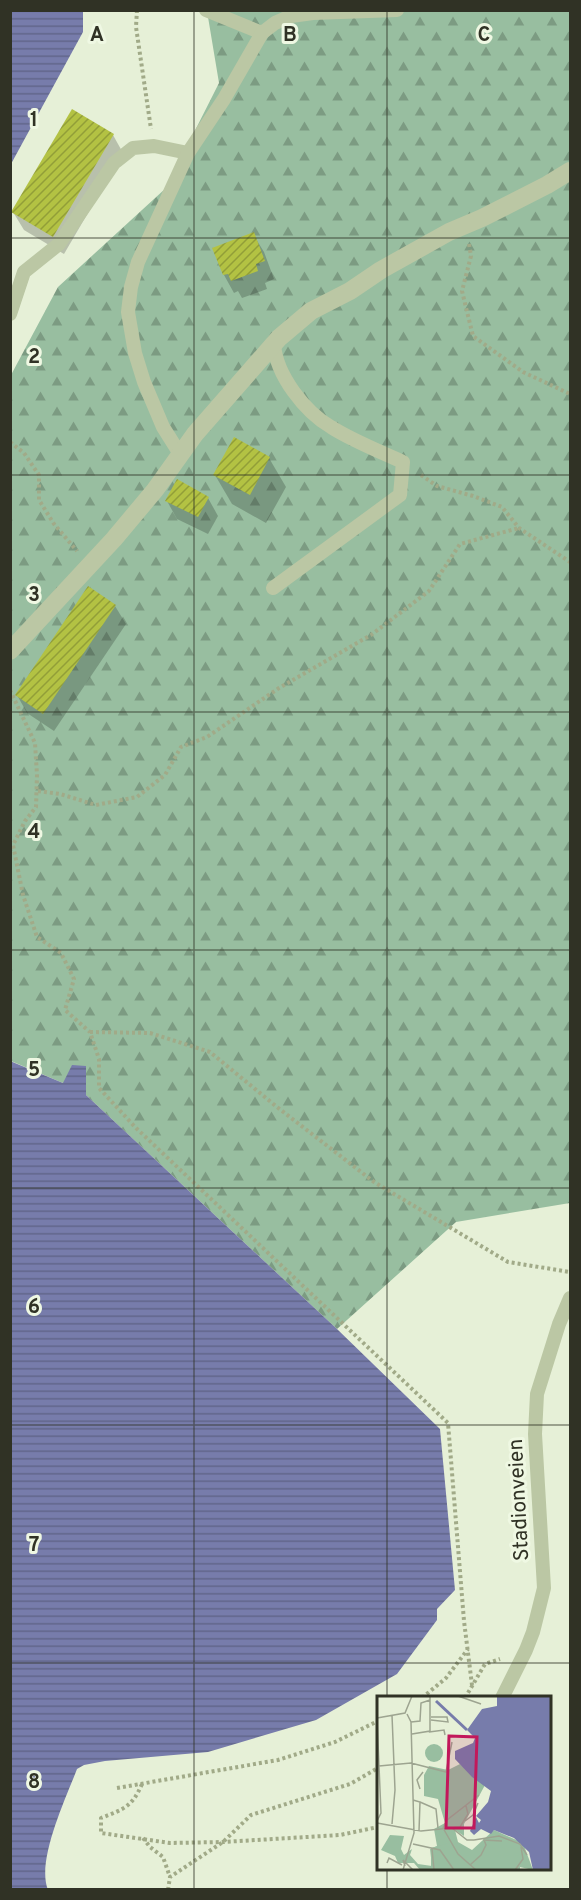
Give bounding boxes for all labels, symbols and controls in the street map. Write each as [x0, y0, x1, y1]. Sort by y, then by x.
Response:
text: A [90, 23, 104, 49]
text: B [283, 23, 297, 49]
text: C [478, 23, 490, 49]
text: 1 [30, 108, 38, 134]
text: 2 [28, 345, 40, 371]
text: 3 [28, 583, 40, 609]
text: 4 [28, 820, 40, 846]
text: 5 [28, 1058, 40, 1084]
text: 6 [28, 1295, 40, 1321]
street label: Stadionveien [503, 1438, 536, 1562]
text: 7 [29, 1533, 39, 1559]
inset map [377, 1696, 551, 1870]
text: 8 [28, 1770, 40, 1796]

